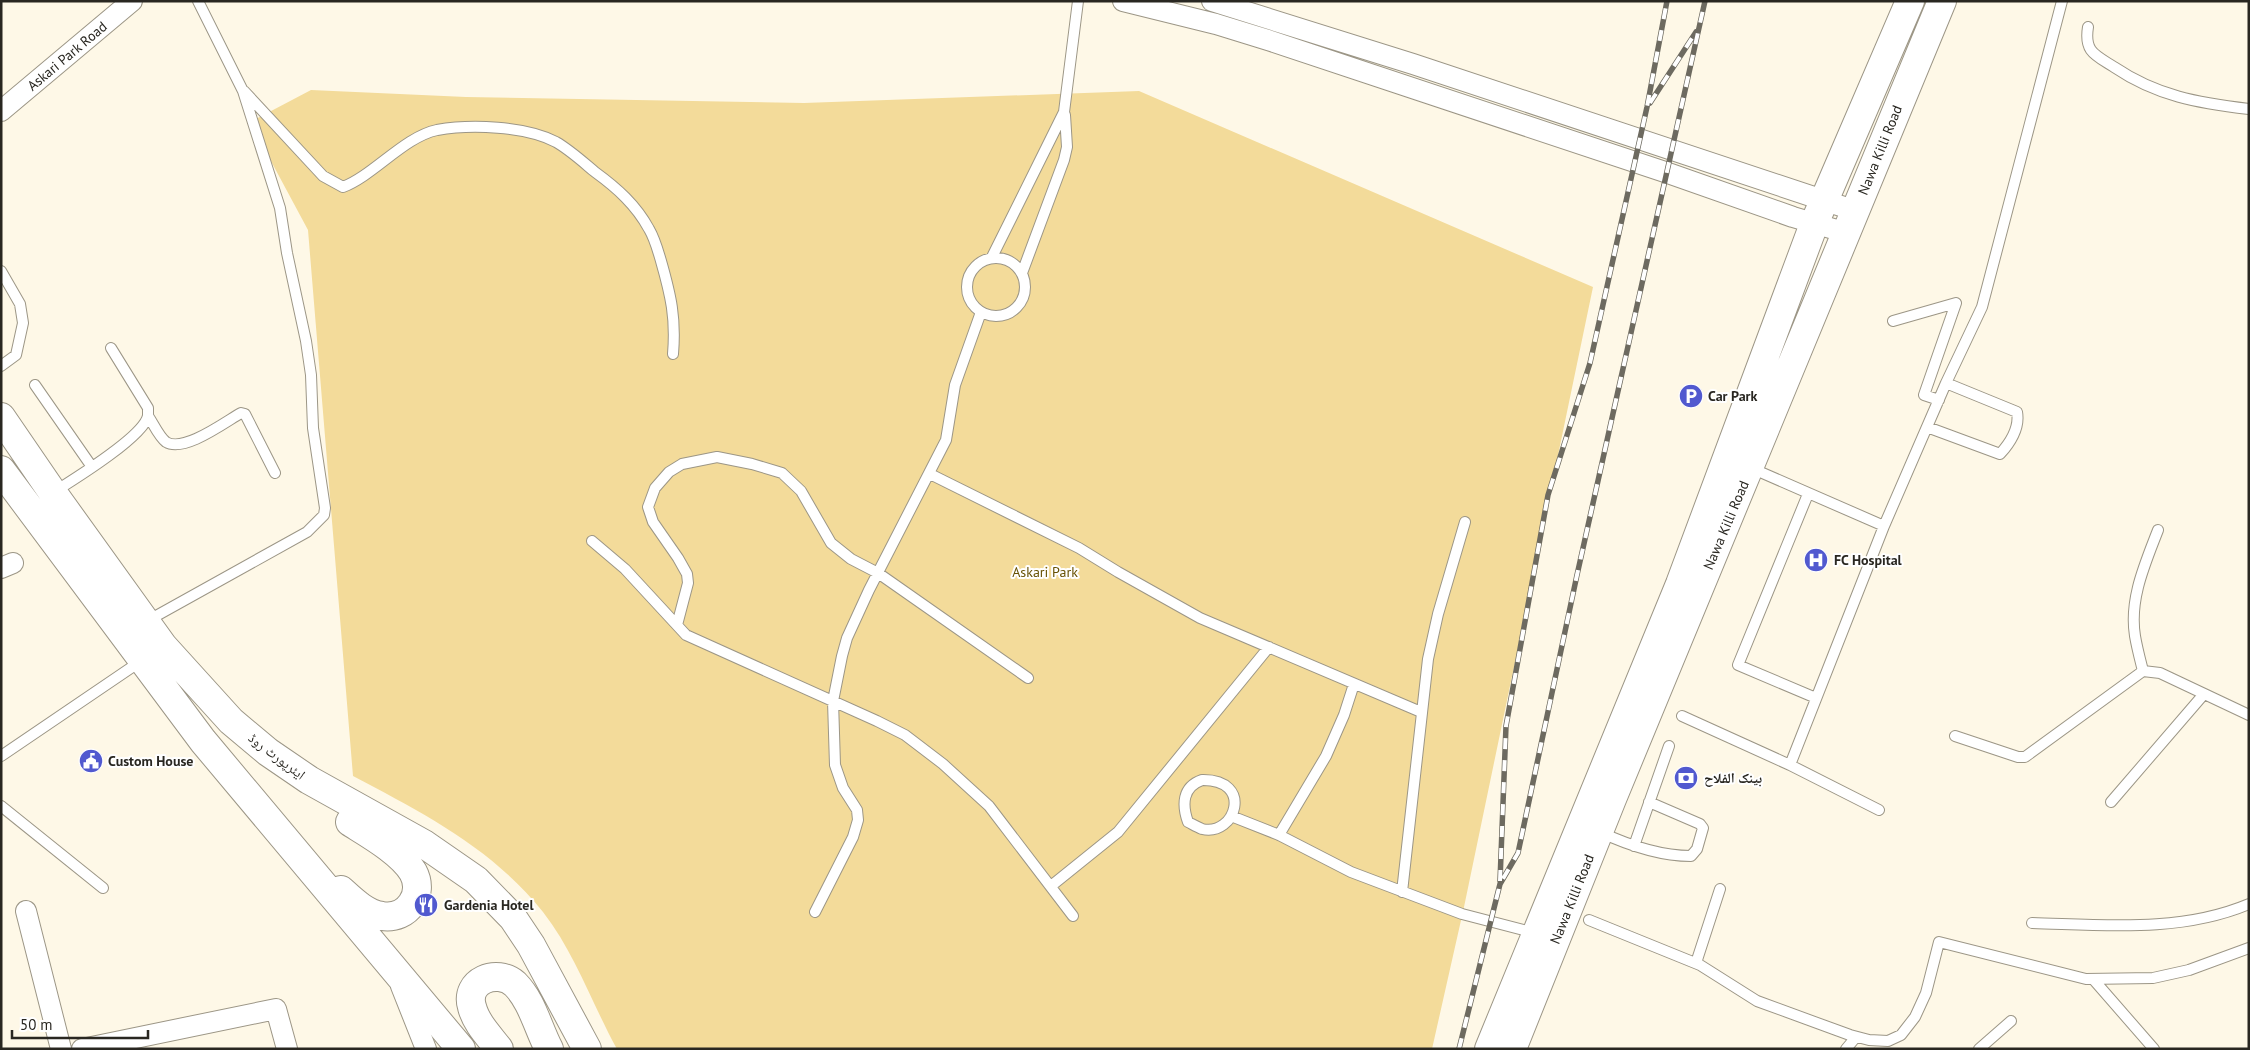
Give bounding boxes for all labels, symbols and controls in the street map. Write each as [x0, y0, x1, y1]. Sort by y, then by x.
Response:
street label: Askari Park Road [23, 17, 111, 95]
street label: Nawa Killi Road [1854, 103, 1906, 197]
parking icon: Car Park [1678, 383, 1704, 409]
place label: Car Park [1708, 387, 1758, 405]
street label: Nawa Killi Road [1699, 478, 1753, 572]
hospital icon: FC Hospital [1803, 547, 1829, 573]
place label: FC Hospital [1834, 551, 1903, 569]
park label: Askari Park [1012, 563, 1078, 581]
street label: ایئرپورٹ روڈ [245, 729, 309, 783]
public building icon: Custom House [78, 748, 104, 774]
place label: Custom House [108, 752, 193, 770]
bank icon: بینک الفلاح [1673, 765, 1699, 791]
place label: بینک الفلاح [1704, 769, 1762, 787]
street label: Nawa Killi Road [1546, 852, 1598, 946]
restaurant icon: Gardenia Hotel [413, 892, 439, 918]
place label: Gardenia Hotel [444, 896, 534, 914]
scale bar [12, 1008, 149, 1040]
text: 50 m [20, 1015, 53, 1034]

